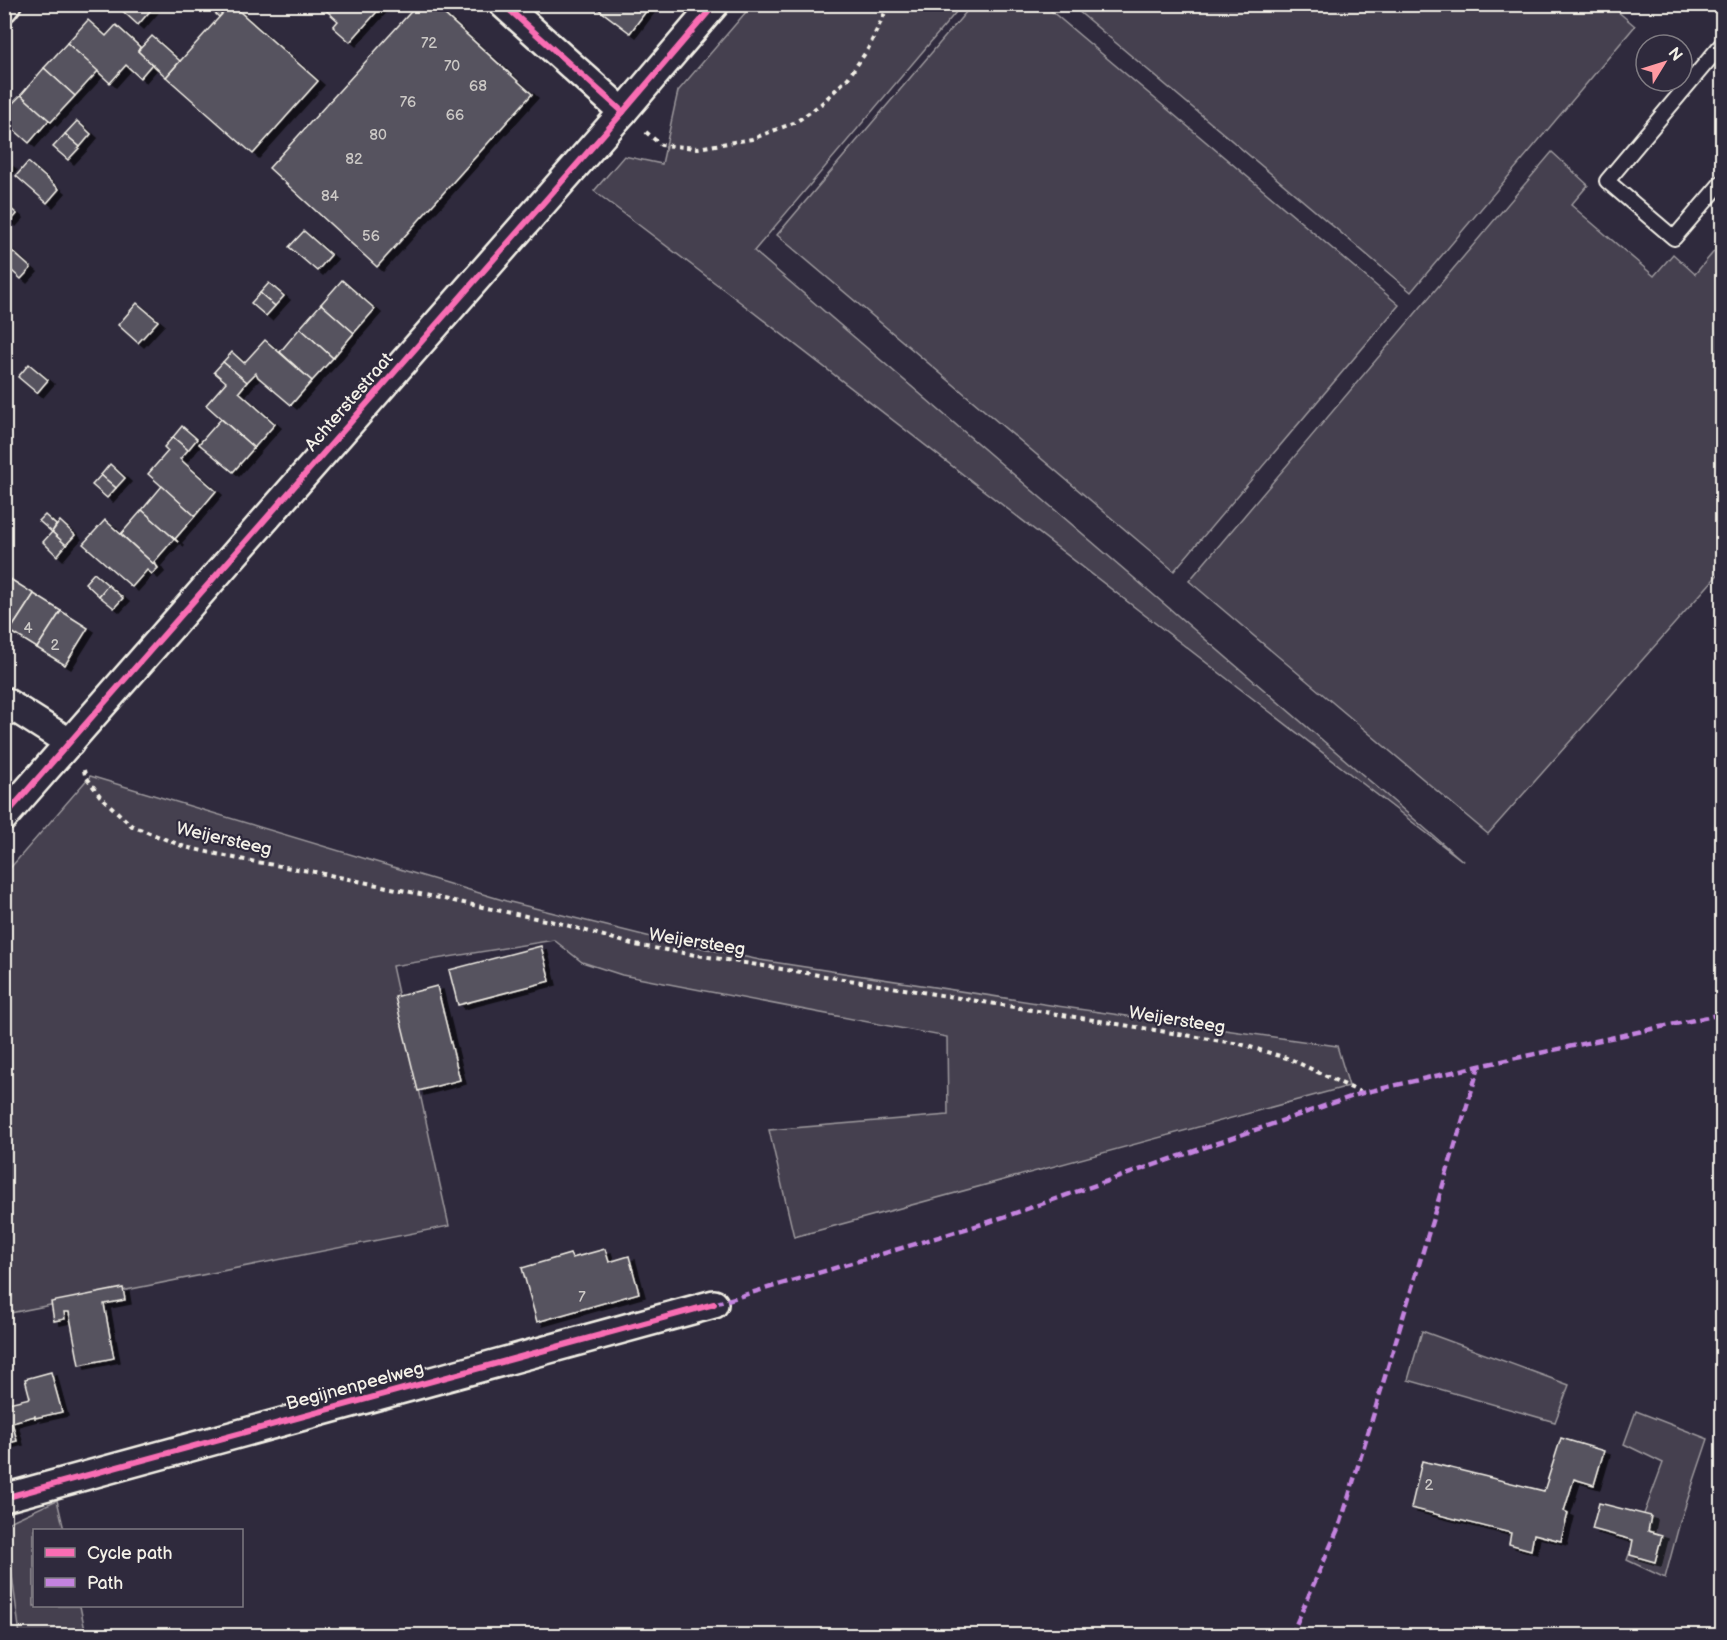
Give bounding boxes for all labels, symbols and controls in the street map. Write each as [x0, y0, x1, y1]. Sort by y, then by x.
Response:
north arrow [1634, 33, 1694, 93]
house number: 72 [421, 34, 437, 53]
text: N [1663, 44, 1686, 65]
house number: 70 [444, 57, 460, 76]
house number: 68 [469, 77, 487, 96]
house number: 76 [400, 93, 416, 112]
house number: 66 [446, 106, 464, 125]
house number: 80 [369, 126, 387, 145]
house number: 82 [345, 150, 363, 169]
house number: 84 [321, 187, 339, 206]
house number: 56 [362, 227, 380, 246]
street label: Achterstestraat [301, 348, 398, 455]
house number: 4 [23, 619, 33, 638]
house number: 2 [51, 636, 60, 655]
street label: Weijersteeg [174, 818, 274, 860]
street label: Weijersteeg [647, 924, 747, 960]
street label: Weijersteeg [1127, 1002, 1227, 1038]
house number: 7 [578, 1288, 586, 1307]
street label: Begijnenpeelweg [284, 1358, 426, 1414]
house number: 2 [1425, 1476, 1434, 1495]
legend [33, 1529, 243, 1607]
text: Cycle path [87, 1543, 173, 1564]
text: Path [87, 1573, 123, 1594]

